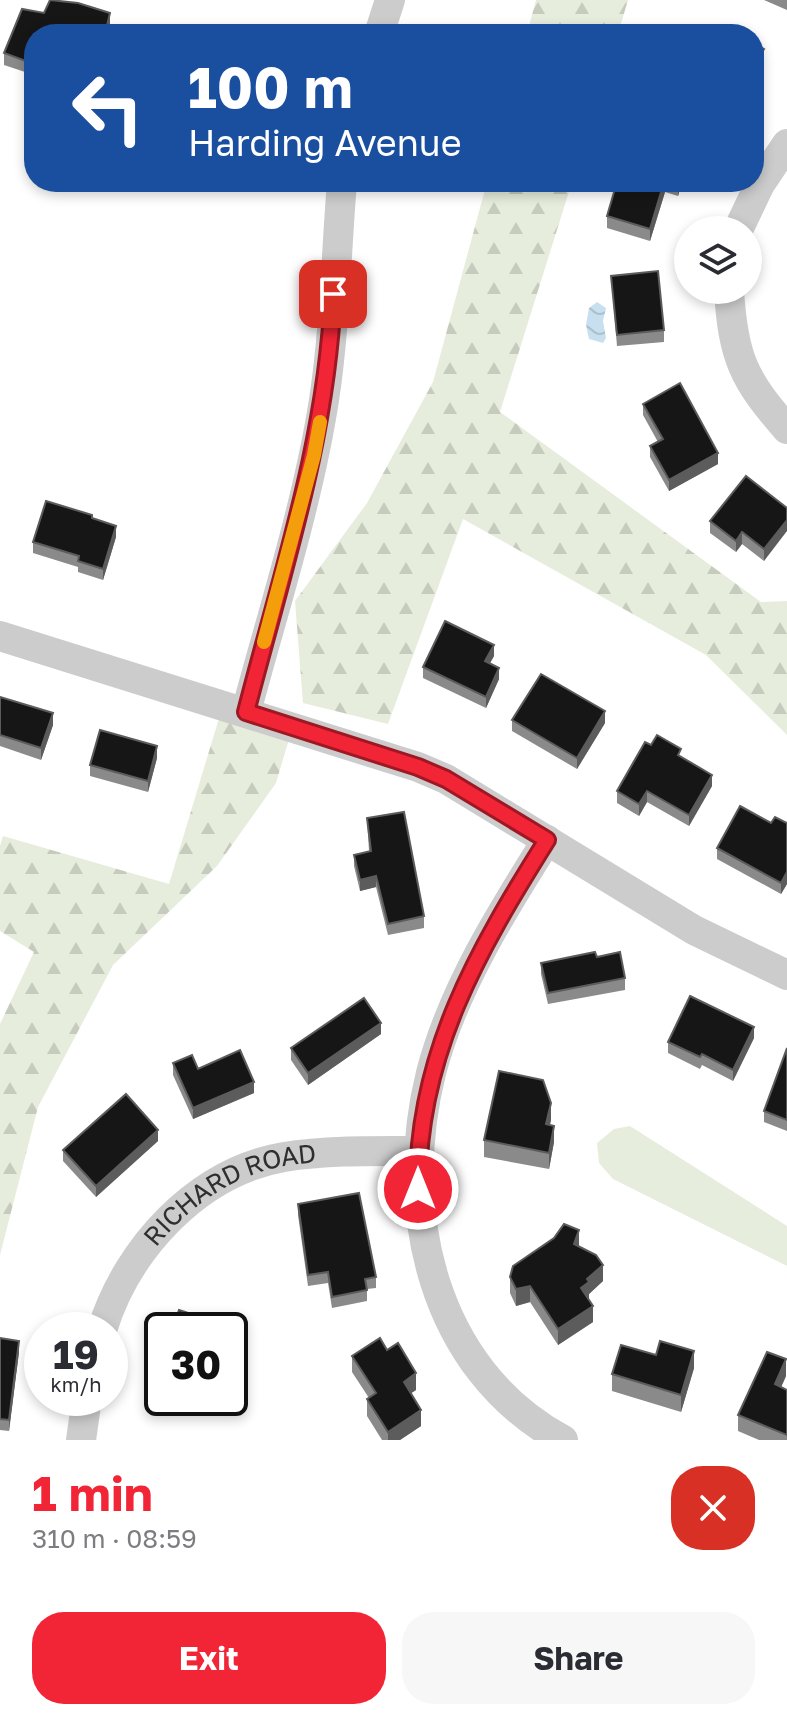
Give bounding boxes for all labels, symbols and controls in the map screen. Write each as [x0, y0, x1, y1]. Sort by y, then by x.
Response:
text: 100 m [188, 53, 353, 120]
icon: left [56, 56, 160, 160]
text: Harding Avenue [188, 121, 462, 164]
map controls [674, 216, 762, 304]
button: layers [674, 216, 762, 304]
pin [299, 260, 367, 328]
icon: arrive [311, 272, 355, 316]
street label: RICHARD ROAD [137, 1137, 317, 1252]
position arrow [376, 1147, 460, 1231]
speed limit sign: 30 [144, 1312, 248, 1416]
text: 19 [53, 1330, 99, 1378]
text: km/h [51, 1372, 101, 1396]
text: 1 min [32, 1464, 153, 1522]
button: close [671, 1466, 755, 1550]
text: 310 m · 08:59 [32, 1523, 197, 1554]
button: Exit [32, 1612, 386, 1704]
button: Share [402, 1612, 755, 1704]

